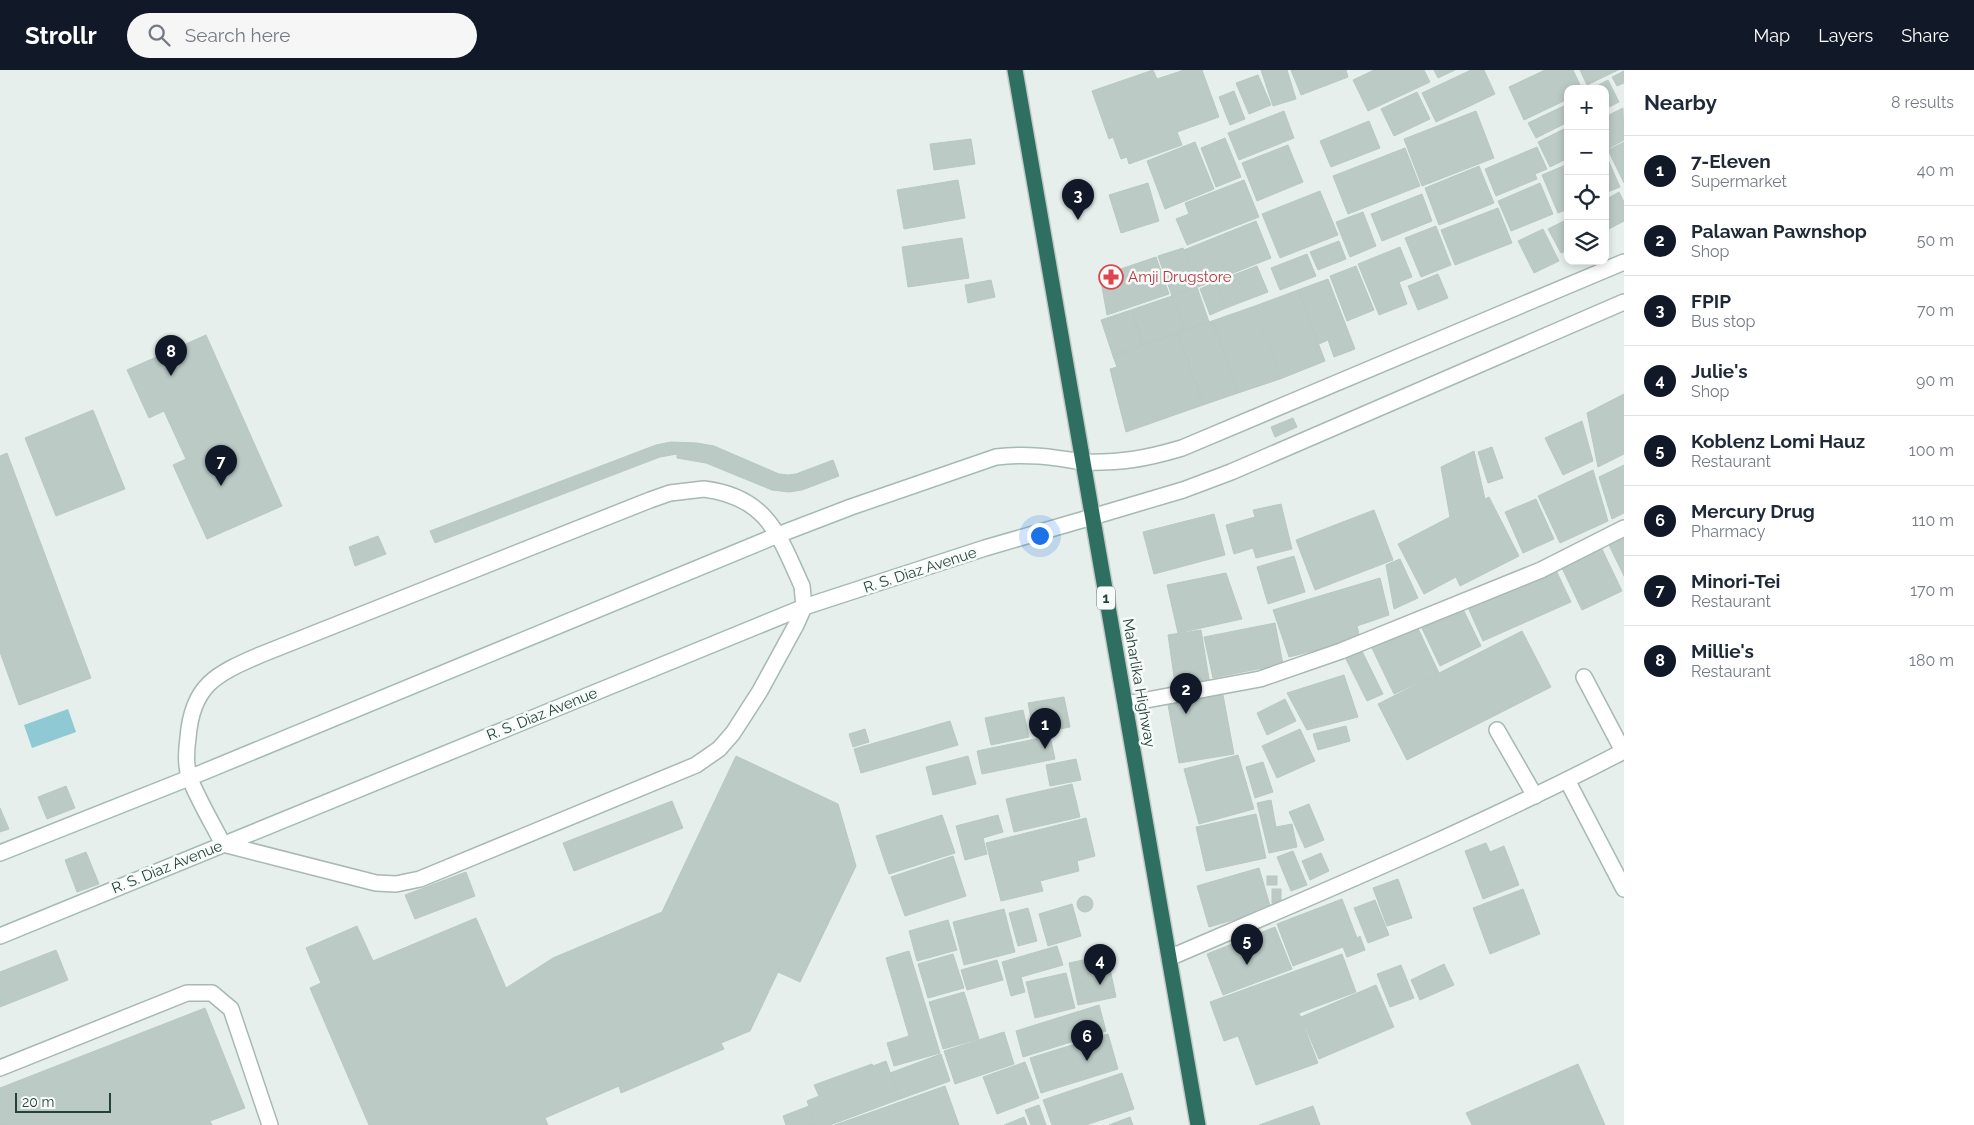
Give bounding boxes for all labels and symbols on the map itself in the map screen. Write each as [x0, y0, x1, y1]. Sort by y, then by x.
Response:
pin: 3 [1062, 179, 1094, 220]
pharmacy icon: Amji Drugstore [1098, 264, 1124, 290]
place label: Amji Drugstore [1128, 268, 1232, 286]
pin: 8 [155, 335, 187, 376]
pin: 7 [205, 445, 237, 486]
your location [1027, 523, 1053, 549]
street label: R. S. Diaz Avenue [861, 543, 979, 597]
road number: 1 [1097, 586, 1115, 610]
street label: Maharlika Highway [1119, 617, 1159, 749]
pin: 2 [1170, 673, 1202, 714]
street label: R. S. Diaz Avenue [484, 684, 600, 744]
pin: 1 [1029, 708, 1061, 749]
street label: R. S. Diaz Avenue [109, 837, 225, 897]
pin: 5 [1231, 924, 1263, 965]
pin: 4 [1084, 944, 1116, 985]
pin: 6 [1071, 1020, 1103, 1061]
scale bar [15, 1090, 111, 1113]

